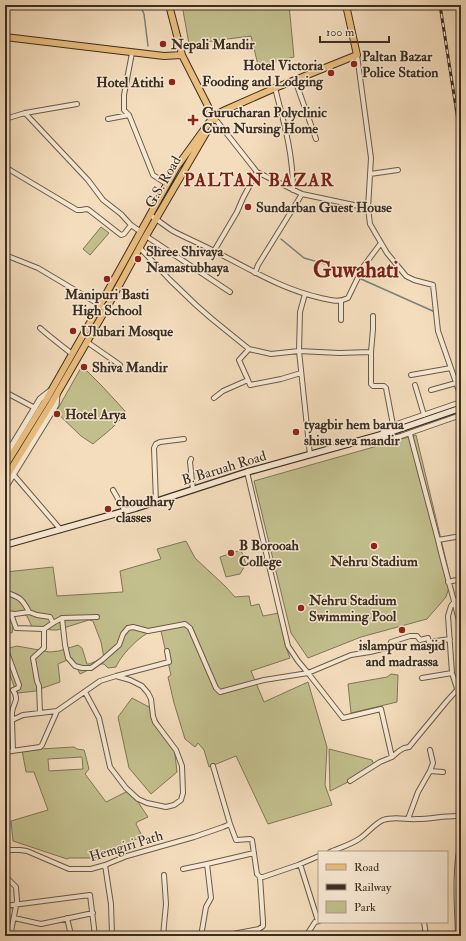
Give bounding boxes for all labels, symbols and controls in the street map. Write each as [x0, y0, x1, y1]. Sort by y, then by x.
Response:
scale bar [320, 18, 389, 44]
text: 100 m [326, 25, 355, 40]
place label: Nepali Mandir [170, 36, 255, 54]
marker: Nepali Mandir [158, 39, 168, 49]
place label: Paltan Bazar Police Station [362, 48, 439, 81]
place label: Hotel Victoria Fooding and Lodging [202, 57, 324, 91]
marker: Paltan Bazar Police Station [349, 59, 359, 69]
marker: Hotel Victoria Fooding and Lodging [326, 68, 336, 78]
place label: Hotel Atithi [96, 74, 164, 91]
marker: Hotel Atithi [167, 77, 177, 87]
place label: Gurucharan Polyclinic Cum Nursing Home [202, 104, 327, 138]
marker: Gurucharan Polyclinic Cum Nursing Home [187, 114, 199, 126]
street label: G.S. Road [141, 153, 185, 211]
district label: PALTAN BAZAR [184, 169, 334, 192]
place label: Sundarban Guest House [256, 199, 392, 216]
marker: Sundarban Guest House [243, 202, 253, 212]
place label: Shree Shivaya Namastubhaya [145, 243, 230, 277]
marker: Shree Shivaya Namastubhaya [133, 254, 143, 264]
district label: Guwahati [313, 256, 399, 284]
marker: Manipuri Basti High School [102, 274, 112, 284]
place label: Manipuri Basti High School [64, 286, 149, 320]
place label: Ulubari Mosque [81, 323, 173, 341]
marker: Ulubari Mosque [68, 326, 78, 336]
place label: Shiva Mandir [92, 359, 168, 376]
marker: Shiva Mandir [79, 362, 89, 372]
place label: Hotel Arya [65, 406, 127, 424]
marker: Hotel Arya [52, 409, 62, 419]
place label: tyagbir hem barua shisu seva mandir [304, 416, 405, 449]
marker: tyagbir hem barua shisu seva mandir [291, 427, 301, 437]
street label: B. Baruah Road [180, 447, 268, 489]
place label: choudhary classes [116, 493, 175, 526]
marker: choudhary classes [103, 504, 113, 514]
place label: B Borooah College [239, 537, 299, 571]
marker: Nehru Stadium [369, 541, 379, 551]
marker: B Borooah College [226, 548, 236, 558]
place label: Nehru Stadium [329, 553, 418, 570]
place label: Nehru Stadium Swimming Pool [308, 592, 397, 626]
marker: Nehru Stadium Swimming Pool [296, 603, 306, 613]
marker: islampur masjid and madrassa [397, 625, 407, 635]
place label: islampur masjid and madrassa [358, 637, 445, 670]
street label: Hemgiri Path [87, 827, 165, 865]
legend [318, 851, 448, 923]
text: Road [354, 860, 379, 875]
text: Railway [354, 880, 392, 895]
text: Park [354, 900, 376, 915]

